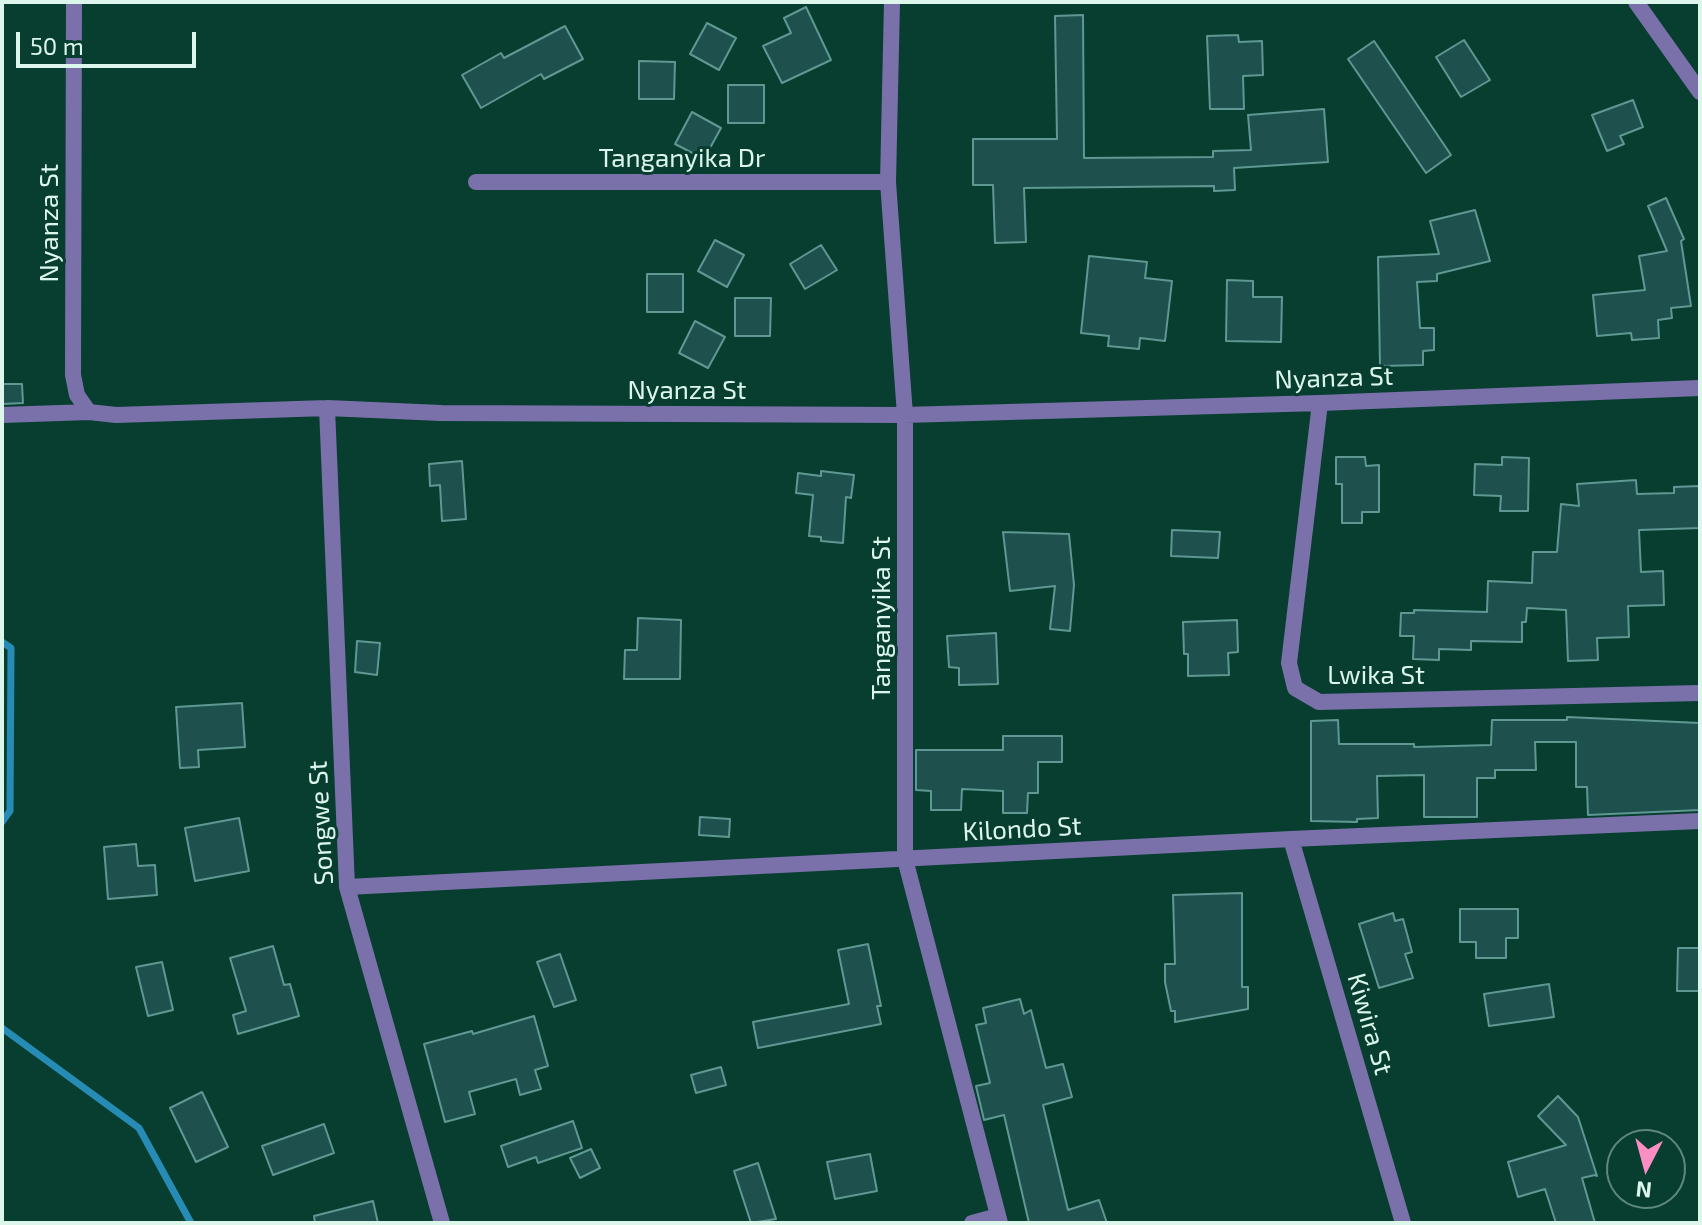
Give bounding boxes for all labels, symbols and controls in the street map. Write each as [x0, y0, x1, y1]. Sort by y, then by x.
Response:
scale bar [20, 16, 200, 66]
text: 50 m [30, 31, 84, 60]
street label: Tanganyika Dr [599, 142, 765, 174]
street label: Nyanza St [33, 163, 65, 283]
street label: Nyanza St [1274, 360, 1394, 396]
street label: Nyanza St [627, 374, 747, 406]
street label: Tanganyika St [865, 536, 897, 700]
street label: Lwika St [1327, 659, 1425, 691]
street label: Songwe St [302, 760, 340, 886]
street label: Kilondo St [962, 810, 1082, 848]
street label: Kiwira St [1341, 969, 1399, 1079]
north arrow [1606, 1129, 1686, 1209]
text: N [1634, 1177, 1653, 1205]

